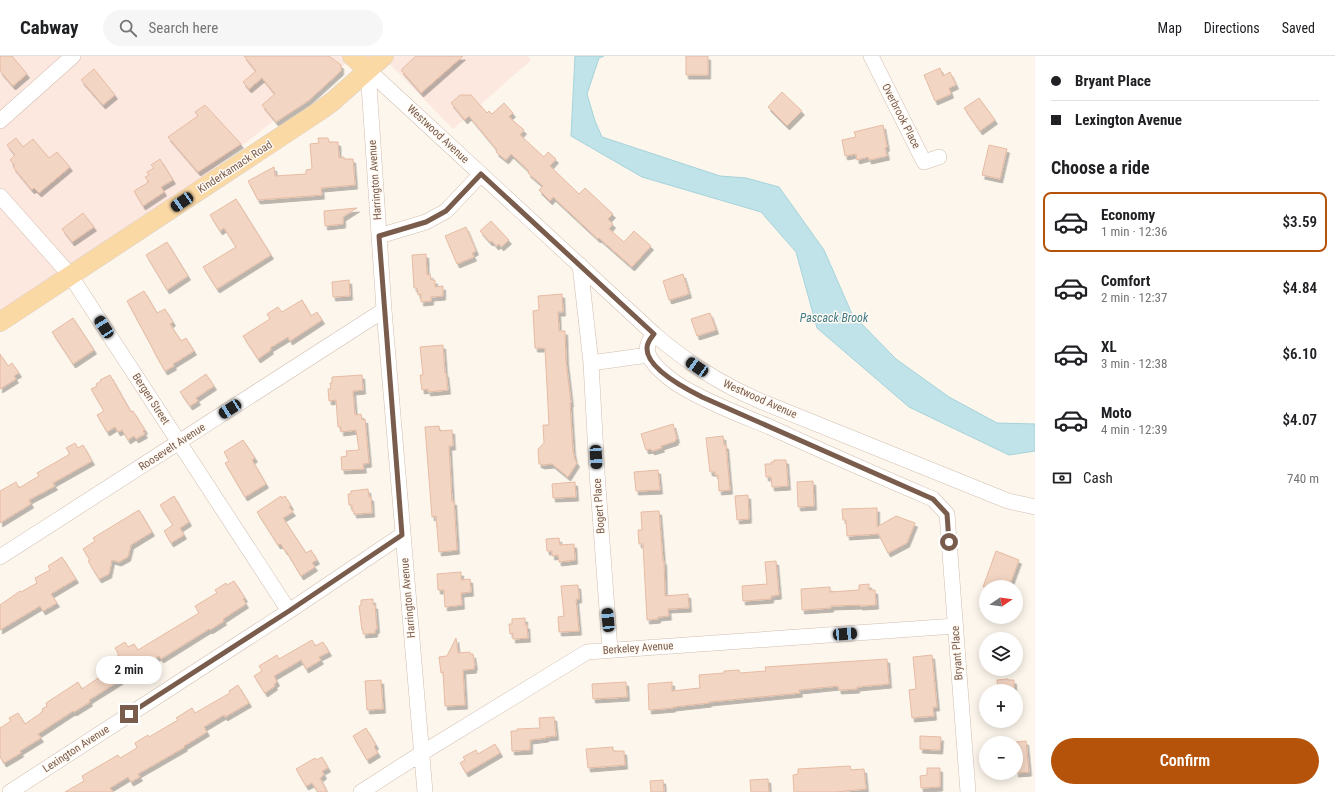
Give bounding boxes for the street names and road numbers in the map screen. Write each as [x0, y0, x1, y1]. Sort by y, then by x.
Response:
street label: Overbrook Place [879, 81, 923, 151]
street label: Westwood Avenue [405, 102, 471, 166]
street label: Kinderkamack Road [195, 138, 275, 196]
street label: Harrington Avenue [366, 140, 384, 220]
street label: Bergen Street [130, 371, 172, 427]
street label: Westwood Avenue [721, 377, 799, 421]
street label: Roosevelt Avenue [136, 421, 208, 473]
street label: Bogert Place [591, 478, 607, 534]
street label: Harrington Avenue [398, 557, 418, 639]
street label: Bryant Place [949, 625, 965, 681]
street label: Berkeley Avenue [602, 639, 674, 657]
street label: Lexington Avenue [40, 723, 112, 775]

